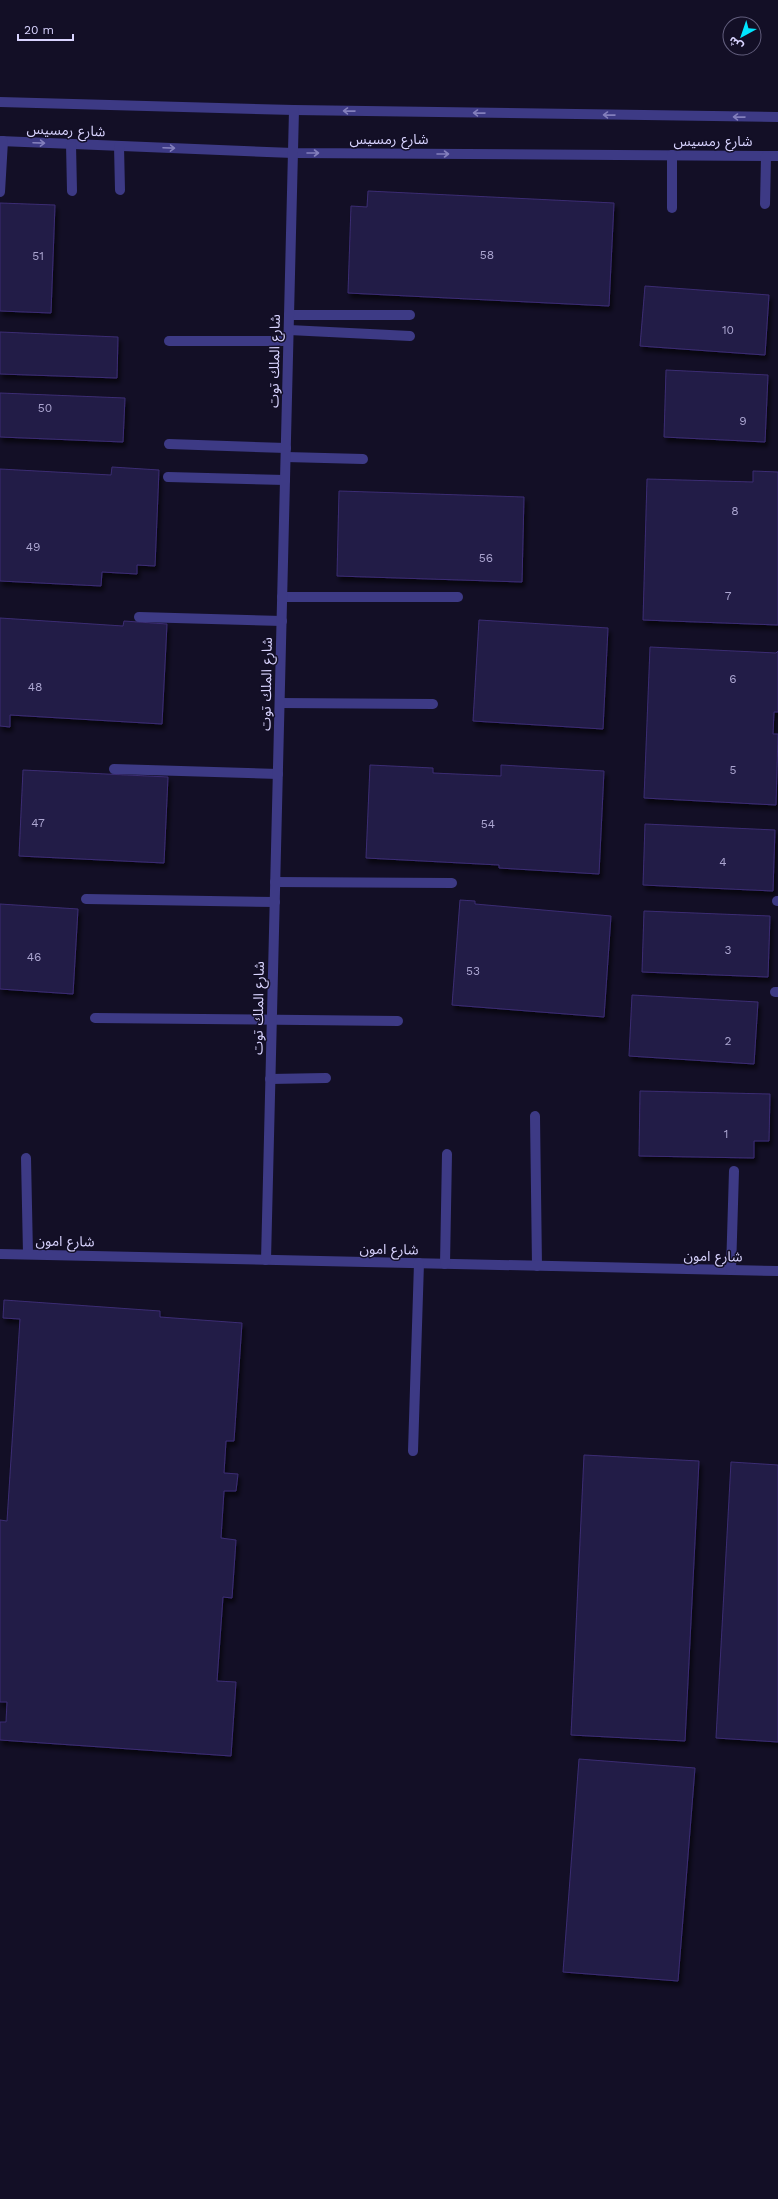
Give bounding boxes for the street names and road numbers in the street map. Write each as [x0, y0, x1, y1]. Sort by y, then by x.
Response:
street label: شارع رمسيس [26, 121, 106, 142]
street label: شارع رمسيس [350, 131, 428, 150]
street label: شارع رمسيس [674, 133, 752, 152]
street label: شارع الملك توت [265, 314, 286, 408]
street label: شارع الملك توت [257, 637, 278, 731]
street label: شارع الملك توت [249, 961, 270, 1055]
street label: شارع امون [35, 1232, 95, 1253]
street label: شارع امون [359, 1240, 419, 1261]
street label: شارع امون [683, 1247, 743, 1268]

